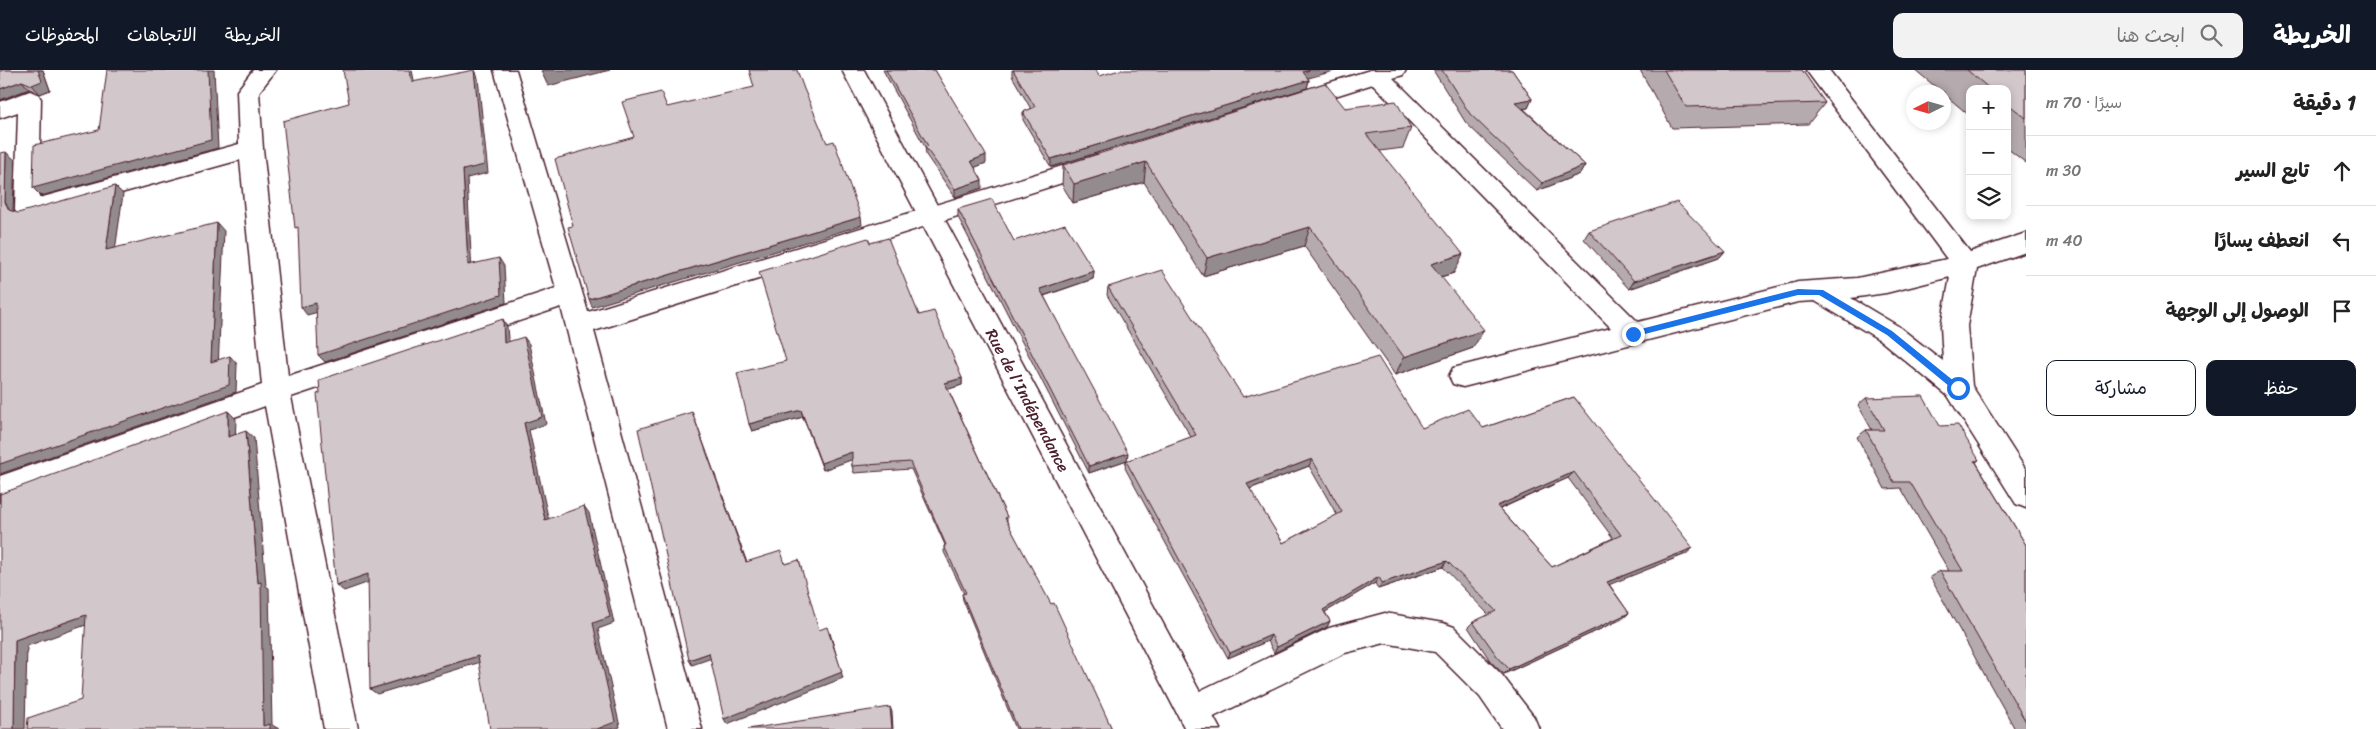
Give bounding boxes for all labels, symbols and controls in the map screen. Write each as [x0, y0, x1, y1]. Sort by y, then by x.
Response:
search box [1893, 13, 2243, 58]
text: الخريطة [2273, 14, 2351, 56]
text: المحفوظات [25, 19, 99, 51]
text: الاتجاهات [127, 19, 197, 51]
text: الخريطة [225, 19, 281, 51]
text: ابحث هنا [2116, 19, 2185, 52]
icon: search [2197, 21, 2225, 49]
text: 1 دقيقة [2293, 84, 2356, 122]
north arrow [1906, 85, 1951, 130]
map controls [1966, 85, 2011, 220]
button: + [1966, 85, 2011, 130]
text: سيرًا · 70 m [2046, 88, 2122, 117]
button: − [1966, 130, 2011, 175]
text: تابع السير [2236, 154, 2309, 187]
text: 30 m [2046, 156, 2081, 185]
icon: ahead [2328, 157, 2356, 185]
button: layers [1966, 175, 2011, 220]
text: انعطف يسارًا [2214, 224, 2309, 257]
text: 40 m [2046, 226, 2083, 255]
icon: left [2328, 227, 2356, 255]
text: الوصول إلى الوجهة [2166, 294, 2309, 327]
icon: arrive [2328, 297, 2356, 325]
street label: Rue de l'Indépendance [977, 323, 1078, 478]
route end [1622, 323, 1645, 346]
button: مشاركة [2046, 360, 2196, 416]
button: حفظ [2206, 360, 2356, 416]
route start [1947, 377, 1970, 400]

